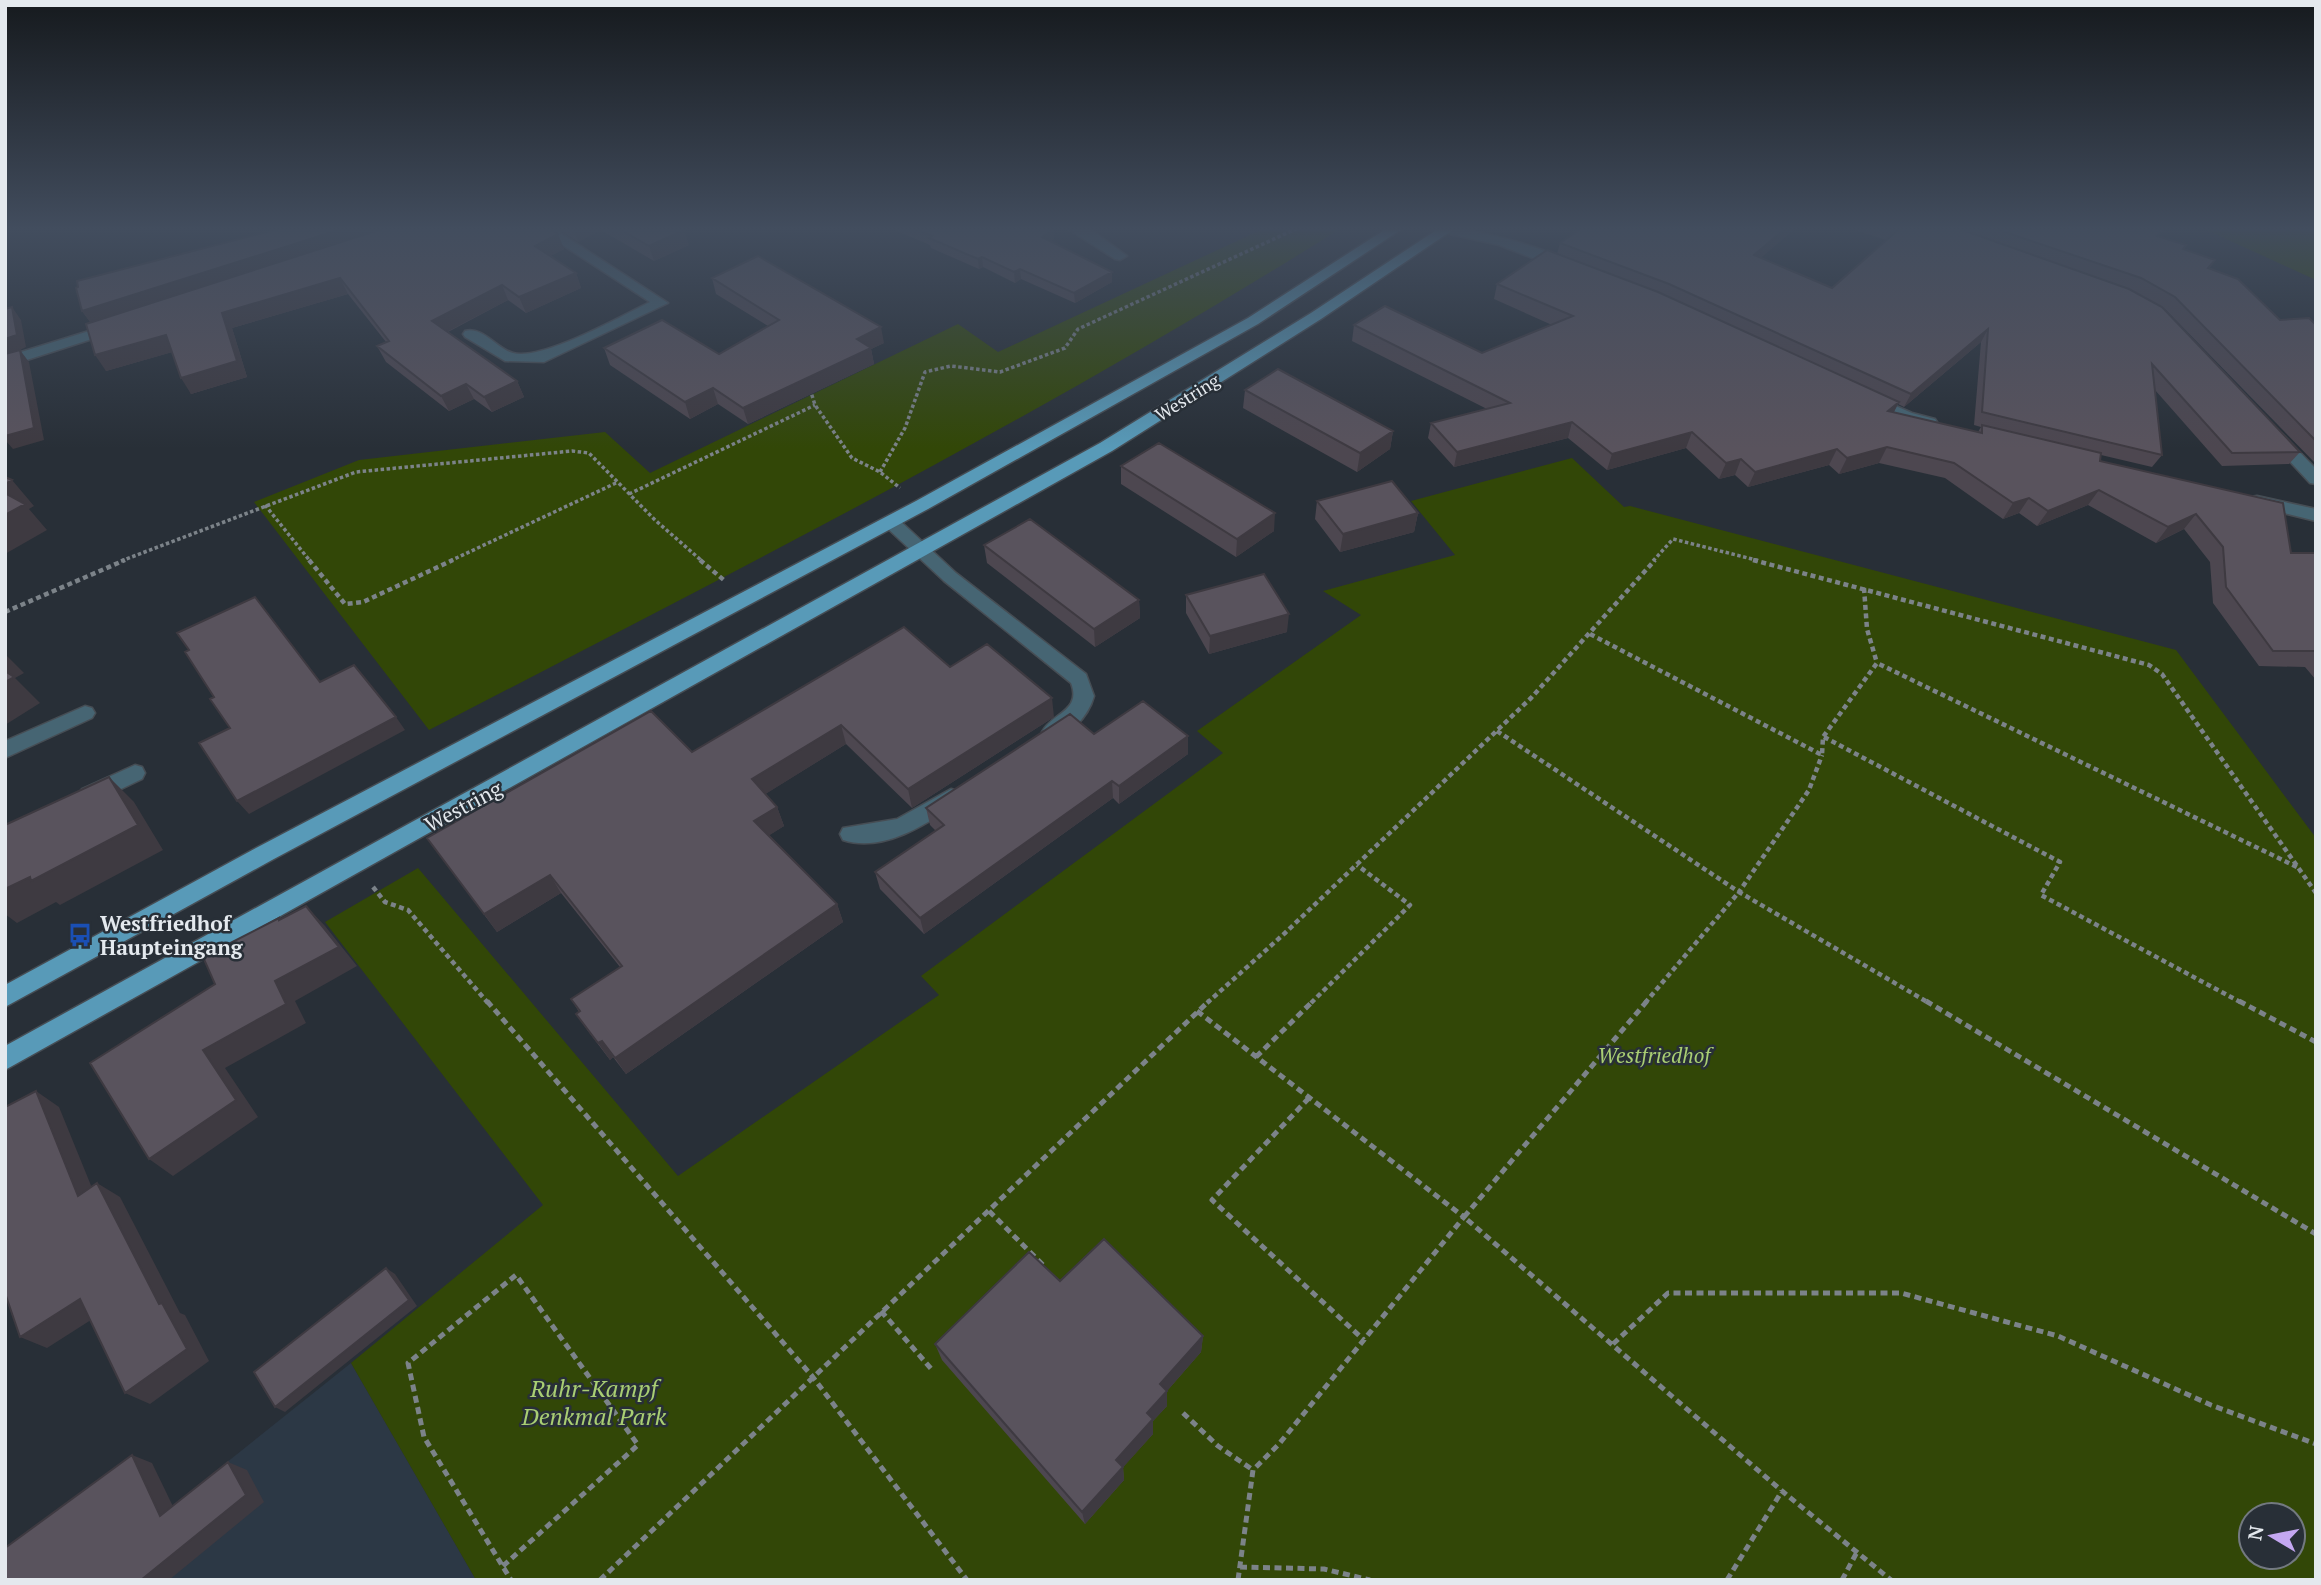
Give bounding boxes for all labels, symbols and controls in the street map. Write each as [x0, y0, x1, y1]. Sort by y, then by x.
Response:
street label: Westring [1150, 368, 1224, 426]
street label: Westring [420, 774, 507, 838]
place label: Westfriedhof Haupteingang [100, 909, 244, 961]
bus stop icon: Westfriedhof Haupteingang [66, 921, 94, 949]
park label: Westfriedhof [1597, 1041, 1714, 1069]
park label: Ruhr-Kampf Denkmal Park [521, 1372, 667, 1432]
north arrow [2237, 1501, 2307, 1571]
text: N [2241, 1523, 2268, 1542]

